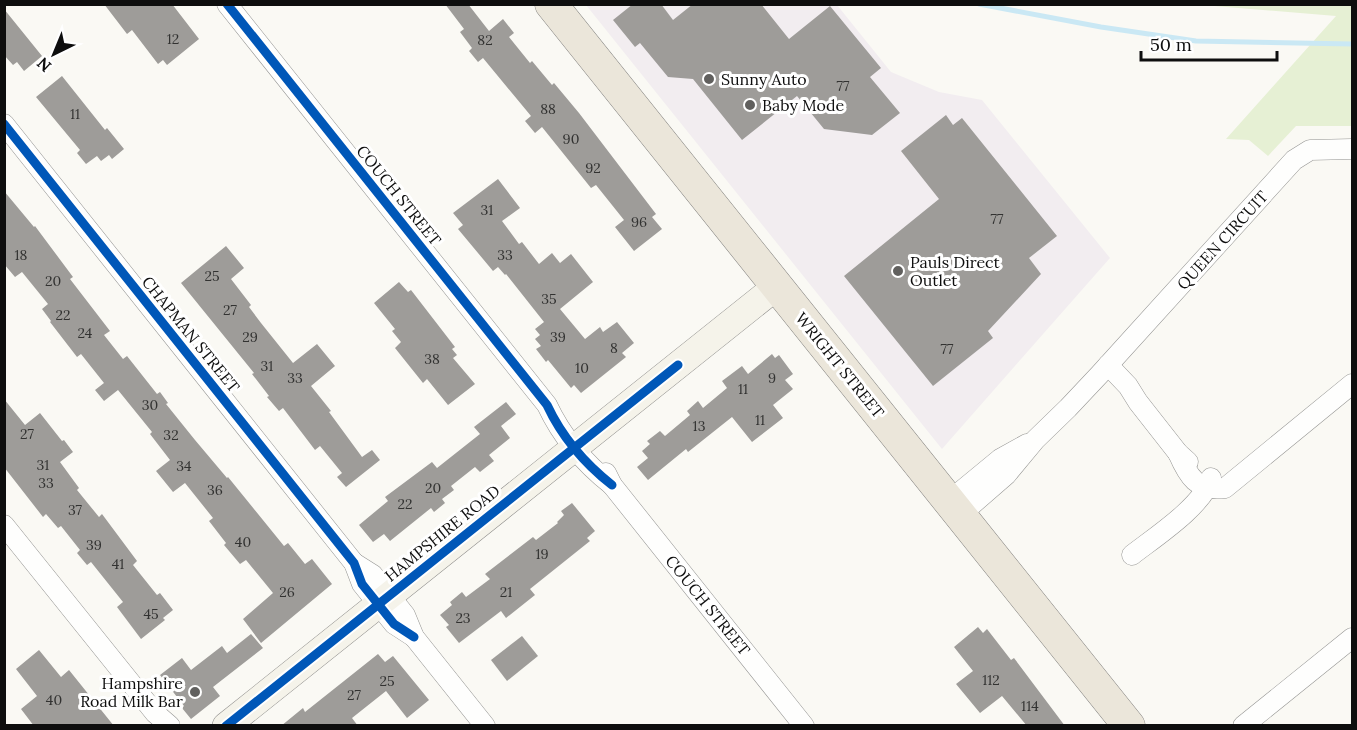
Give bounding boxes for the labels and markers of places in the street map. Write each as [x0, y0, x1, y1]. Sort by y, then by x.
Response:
place label: Sunny Auto [721, 69, 807, 89]
marker: Sunny Auto [702, 72, 716, 86]
place label: Baby Mode [762, 95, 845, 115]
marker: Baby Mode [743, 98, 757, 112]
place label: Pauls Direct Outlet [910, 252, 1001, 290]
marker: Pauls Direct Outlet [891, 264, 905, 278]
place label: Hampshire Road Milk Bar [80, 673, 183, 711]
marker: Hampshire Road Milk Bar [188, 685, 202, 699]

